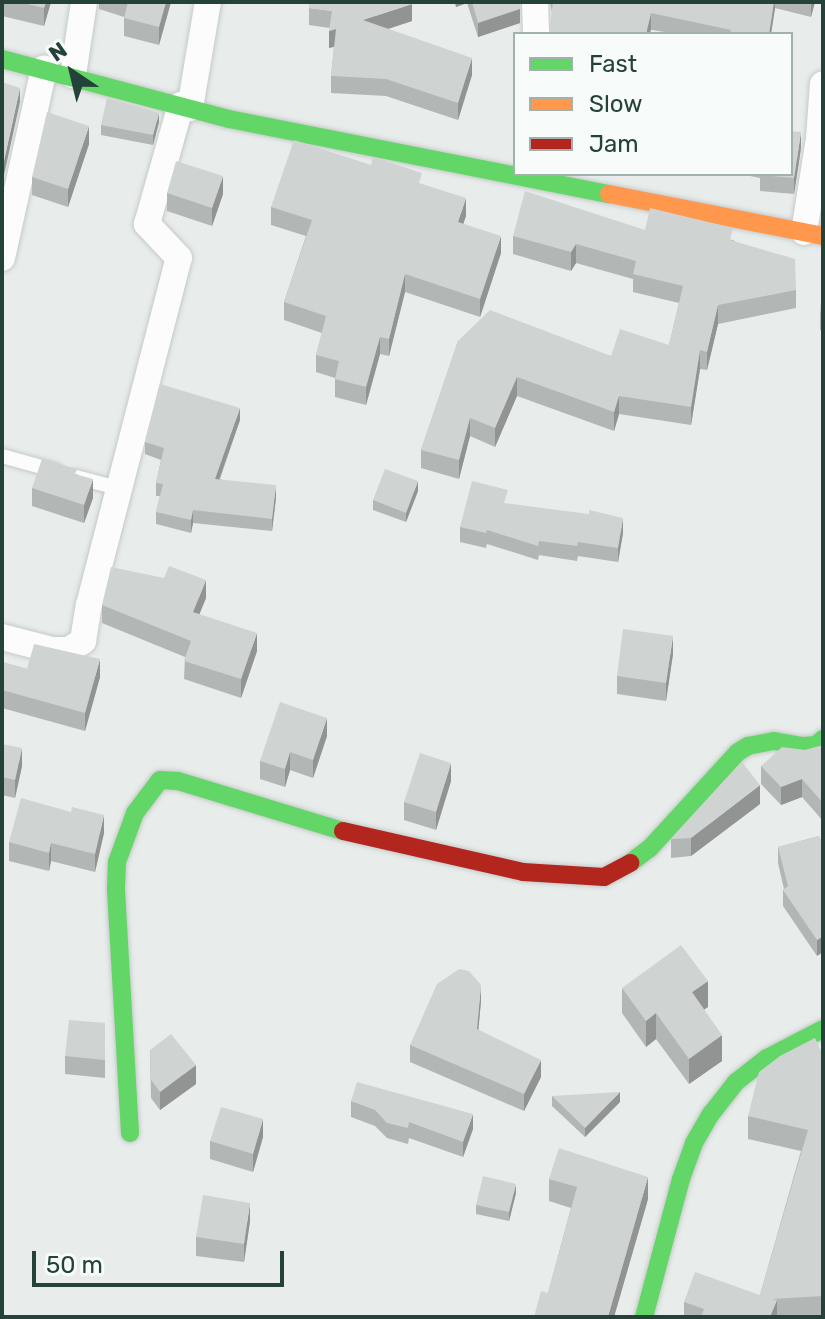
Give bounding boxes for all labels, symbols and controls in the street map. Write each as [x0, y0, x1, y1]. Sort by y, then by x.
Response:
north arrow [32, 32, 112, 112]
legend [513, 32, 793, 176]
text: N [44, 36, 72, 68]
text: Fast [589, 50, 637, 78]
text: Slow [589, 90, 642, 118]
text: Jam [589, 130, 639, 158]
scale bar [36, 1235, 288, 1285]
text: 50 m [46, 1251, 103, 1279]

